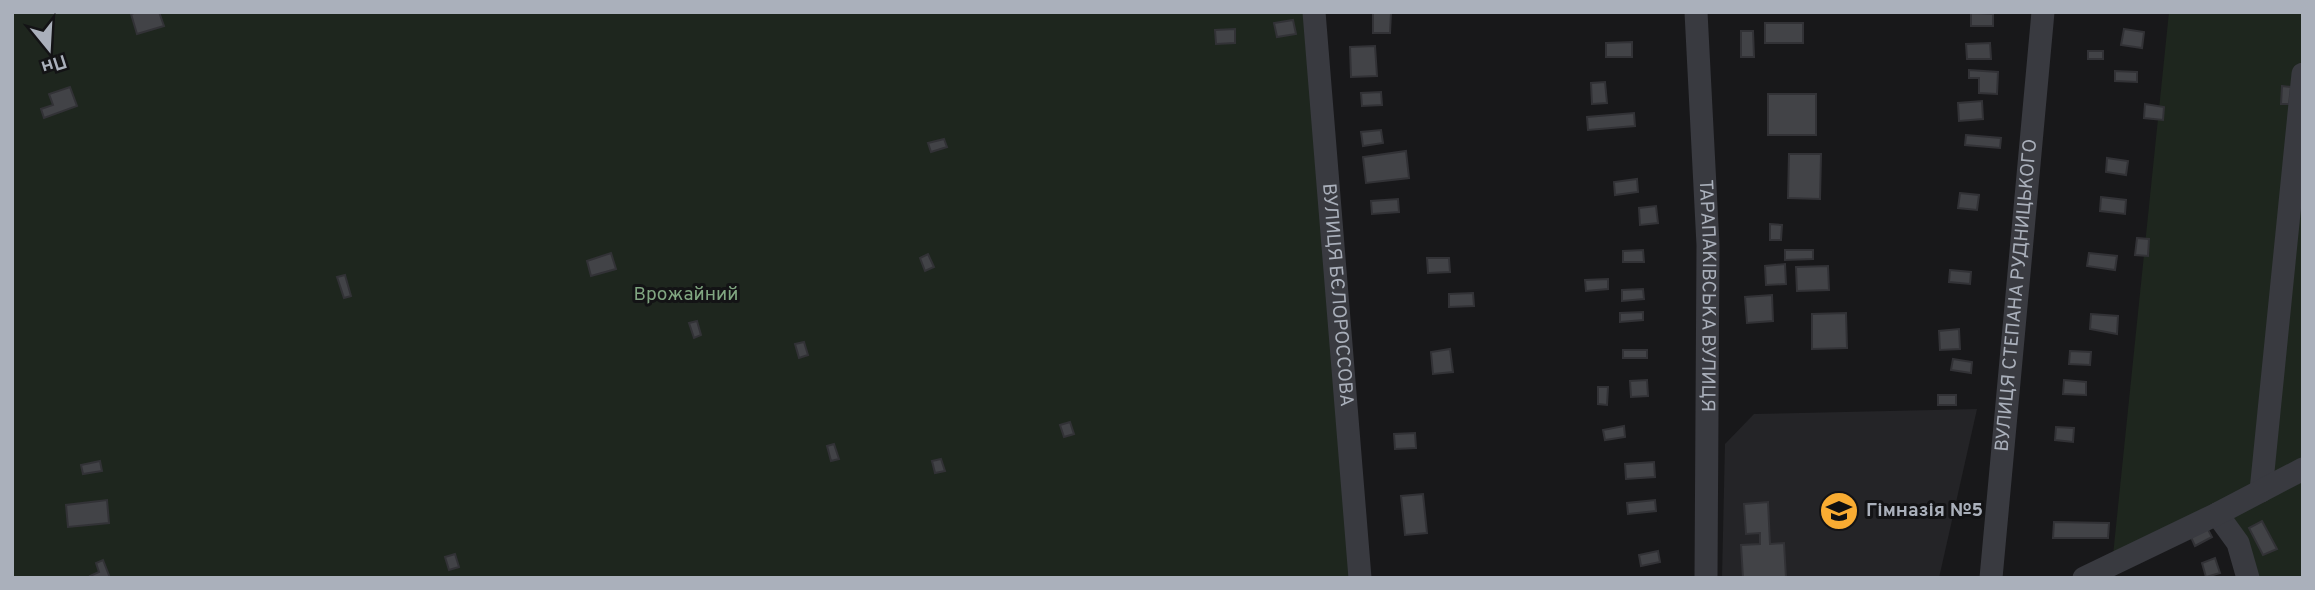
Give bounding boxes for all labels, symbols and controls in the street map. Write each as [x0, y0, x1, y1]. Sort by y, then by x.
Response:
north arrow [14, 14, 84, 84]
text: Пн [38, 48, 70, 79]
street label: ВУЛИЦЯ СТЕПАНА РУДНИЦЬКОГО [1991, 138, 2043, 453]
street label: ТАРАПАКІВСЬКА ВУЛИЦЯ [1693, 179, 1720, 412]
street label: ВУЛИЦЯ БЄЛОРОССОВА [1316, 183, 1358, 408]
park label: Врожайний [633, 283, 739, 307]
school or university icon: Гімназія №5 [1818, 490, 1860, 532]
place label: Гімназія №5 [1866, 499, 1983, 523]

